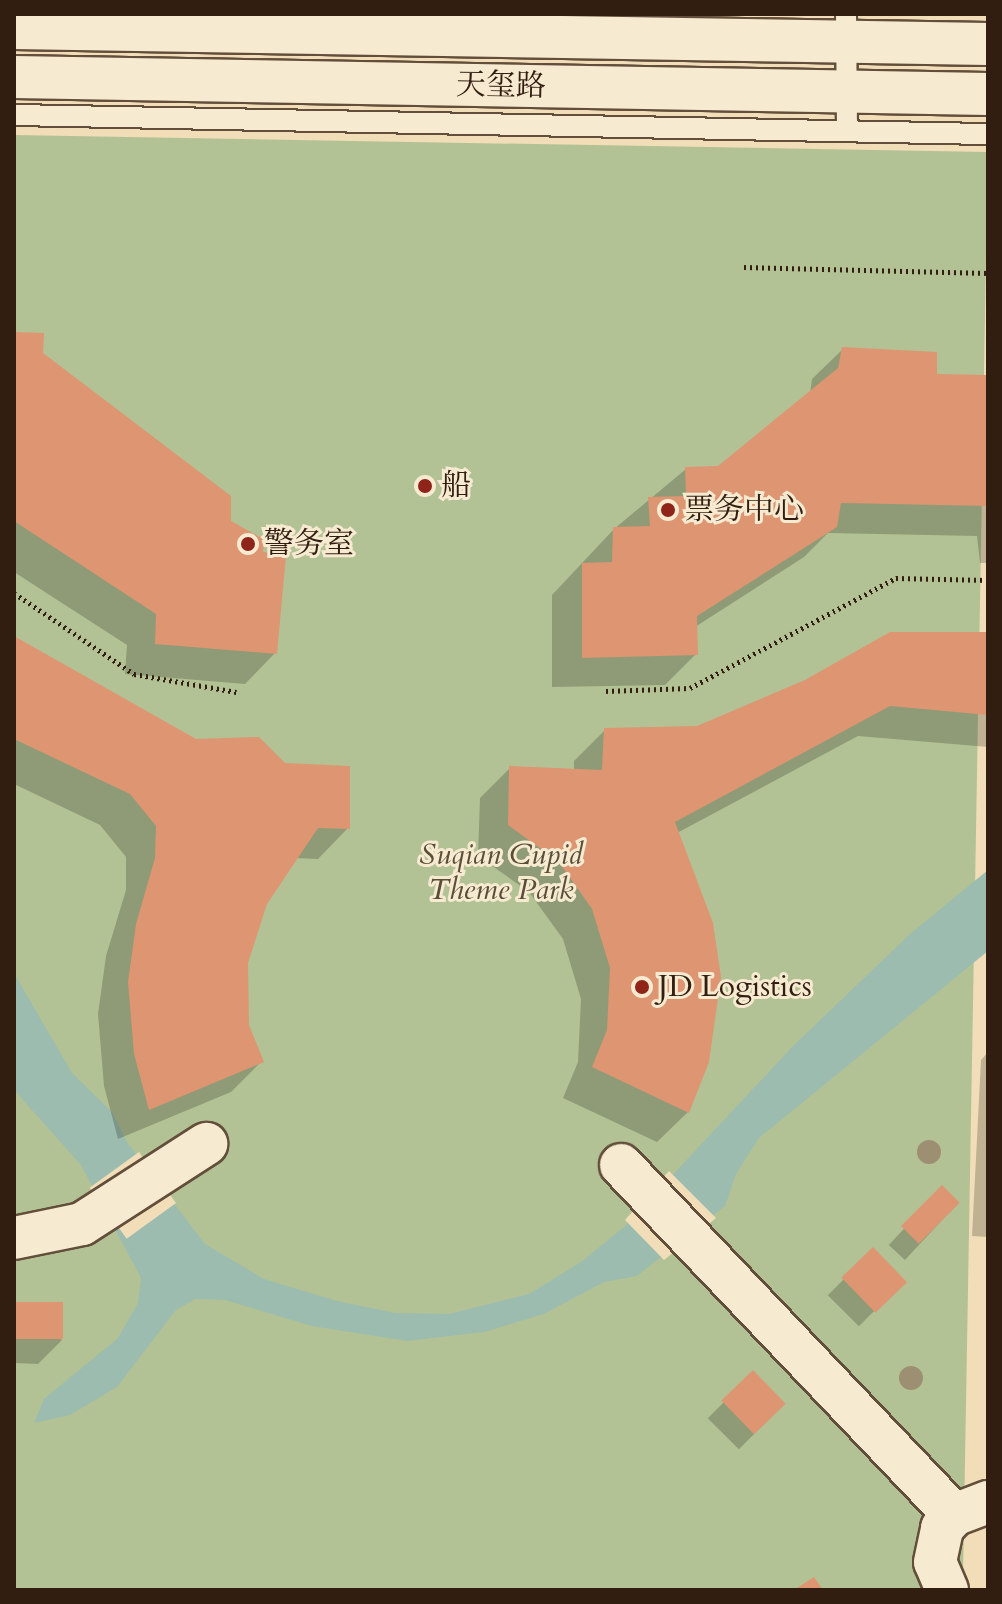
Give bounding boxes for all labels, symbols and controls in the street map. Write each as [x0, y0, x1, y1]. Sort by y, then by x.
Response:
street label: 天玺路 [456, 67, 546, 105]
place label: 船 [441, 468, 471, 504]
marker: 船 [416, 477, 434, 495]
place label: 票务中心 [684, 492, 804, 528]
marker: 票务中心 [659, 501, 677, 519]
place label: 警务室 [264, 526, 354, 562]
marker: 警务室 [239, 535, 257, 553]
park label: Suqian Cupid Theme Park [419, 837, 583, 908]
place label: JD Logistics [658, 969, 812, 1005]
marker: JD Logistics [633, 978, 651, 996]

